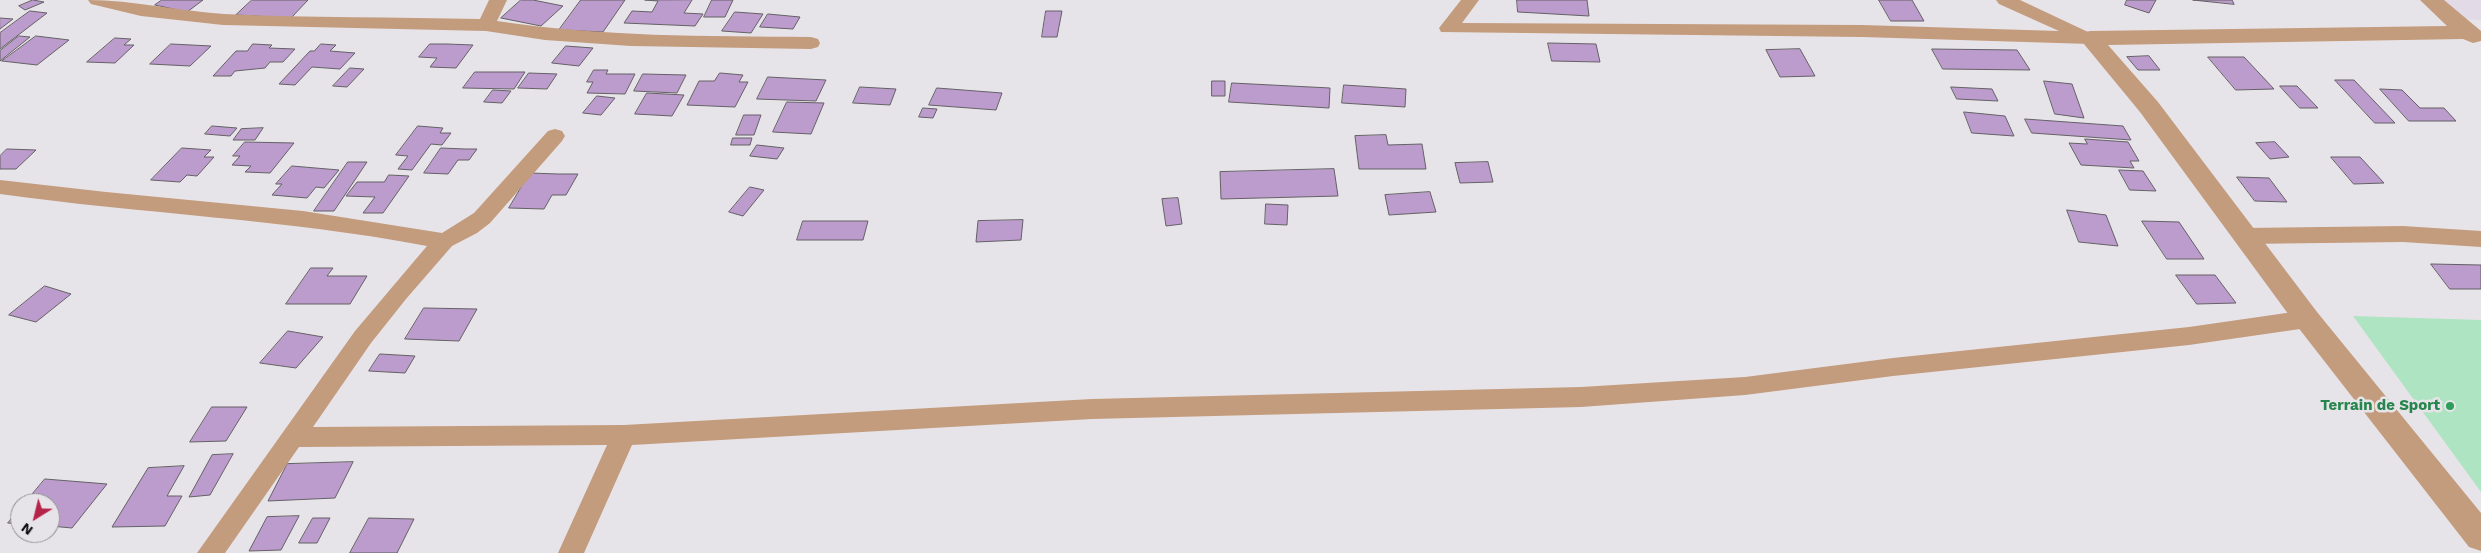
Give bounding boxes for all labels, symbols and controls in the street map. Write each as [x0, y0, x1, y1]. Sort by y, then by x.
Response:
place label: Terrain de Sport [2320, 397, 2440, 415]
marker: Terrain de Sport [2444, 400, 2456, 412]
north arrow [10, 493, 60, 543]
text: N [18, 520, 36, 539]

